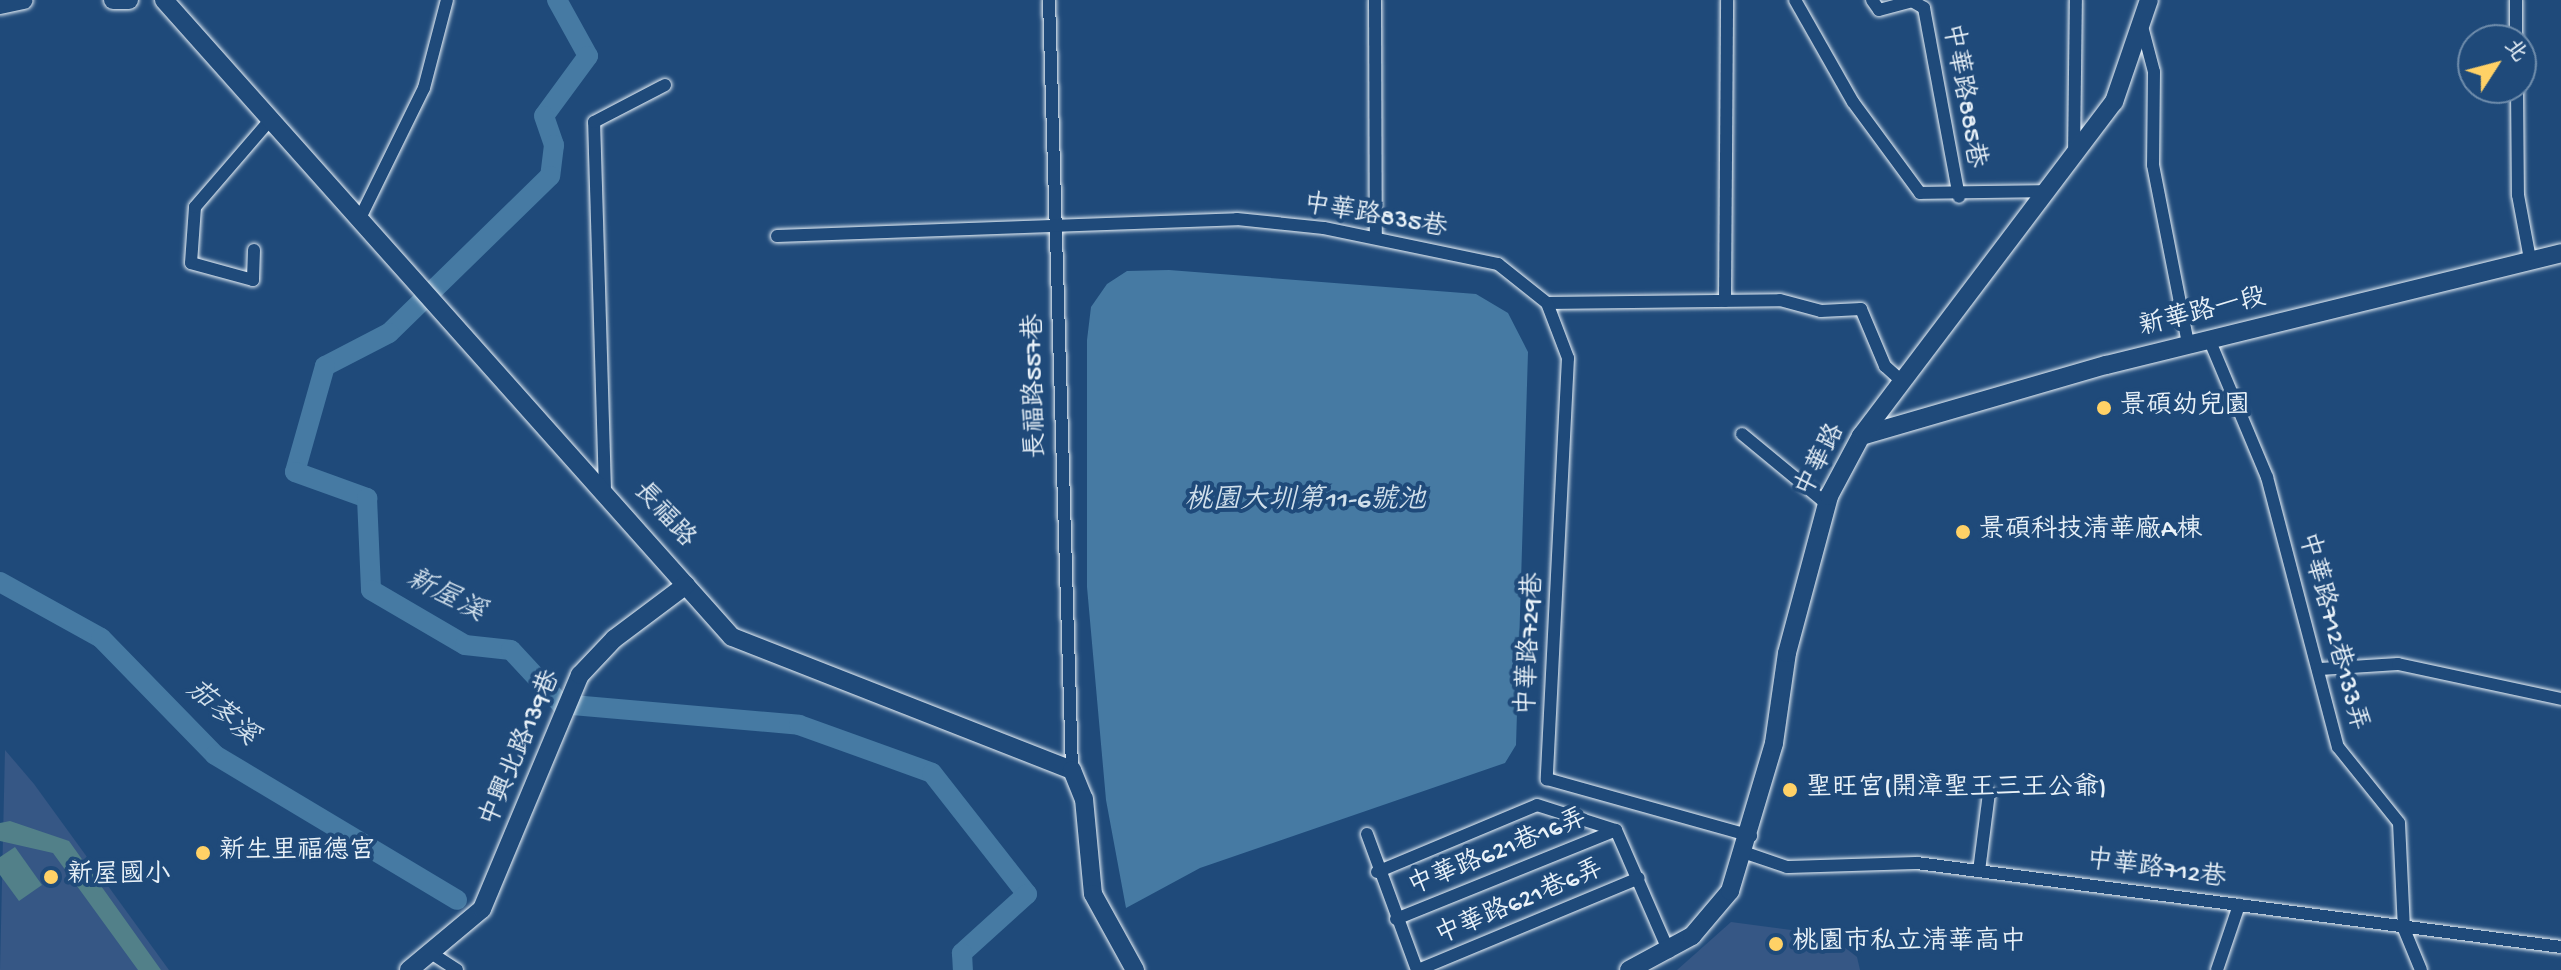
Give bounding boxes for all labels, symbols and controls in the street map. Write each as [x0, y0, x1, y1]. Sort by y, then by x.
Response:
street label: 中華路885巷 [1934, 21, 1990, 171]
north arrow [2457, 24, 2537, 104]
text: 北 [2498, 35, 2532, 68]
street label: 中華路835巷 [1301, 190, 1449, 246]
street label: 新華路一段 [2136, 283, 2270, 345]
street label: 長福路557巷 [1020, 313, 1054, 459]
place label: 景碩幼兒園 [2120, 392, 2250, 424]
marker: 景碩幼兒園 [2095, 399, 2113, 417]
street label: 中華路 [1790, 419, 1854, 503]
street label: 長福路 [625, 477, 701, 555]
water label: 桃園大圳第11-6號池 [1184, 485, 1426, 519]
place label: 景碩科技清華廠A棟 [1979, 516, 2202, 548]
marker: 景碩科技清華廠A棟 [1954, 523, 1972, 541]
street label: 中華路712巷133弄 [2289, 529, 2373, 735]
water label: 新屋溪 [400, 563, 490, 631]
street label: 中華路729巷 [1513, 572, 1551, 716]
street label: 中興北路139巷 [475, 666, 569, 832]
water label: 茄苳溪 [178, 674, 264, 754]
place label: 聖旺宮(開漳聖王三王公爺) [1806, 774, 2107, 806]
marker: 聖旺宮(開漳聖王三王公爺) [1781, 781, 1799, 799]
street label: 中華路621巷16弄 [1404, 804, 1592, 904]
place label: 新生里福德宮 [219, 837, 375, 869]
marker: 新生里福德宮 [194, 844, 212, 862]
street label: 中華路712巷 [2084, 846, 2228, 896]
street label: 中華路621巷6弄 [1431, 855, 1609, 953]
place label: 新屋國小 [67, 861, 171, 893]
marker: 新屋國小 [42, 868, 60, 886]
place label: 桃園市私立清華高中 [1792, 928, 2026, 960]
marker: 桃園市私立清華高中 [1767, 935, 1785, 953]

